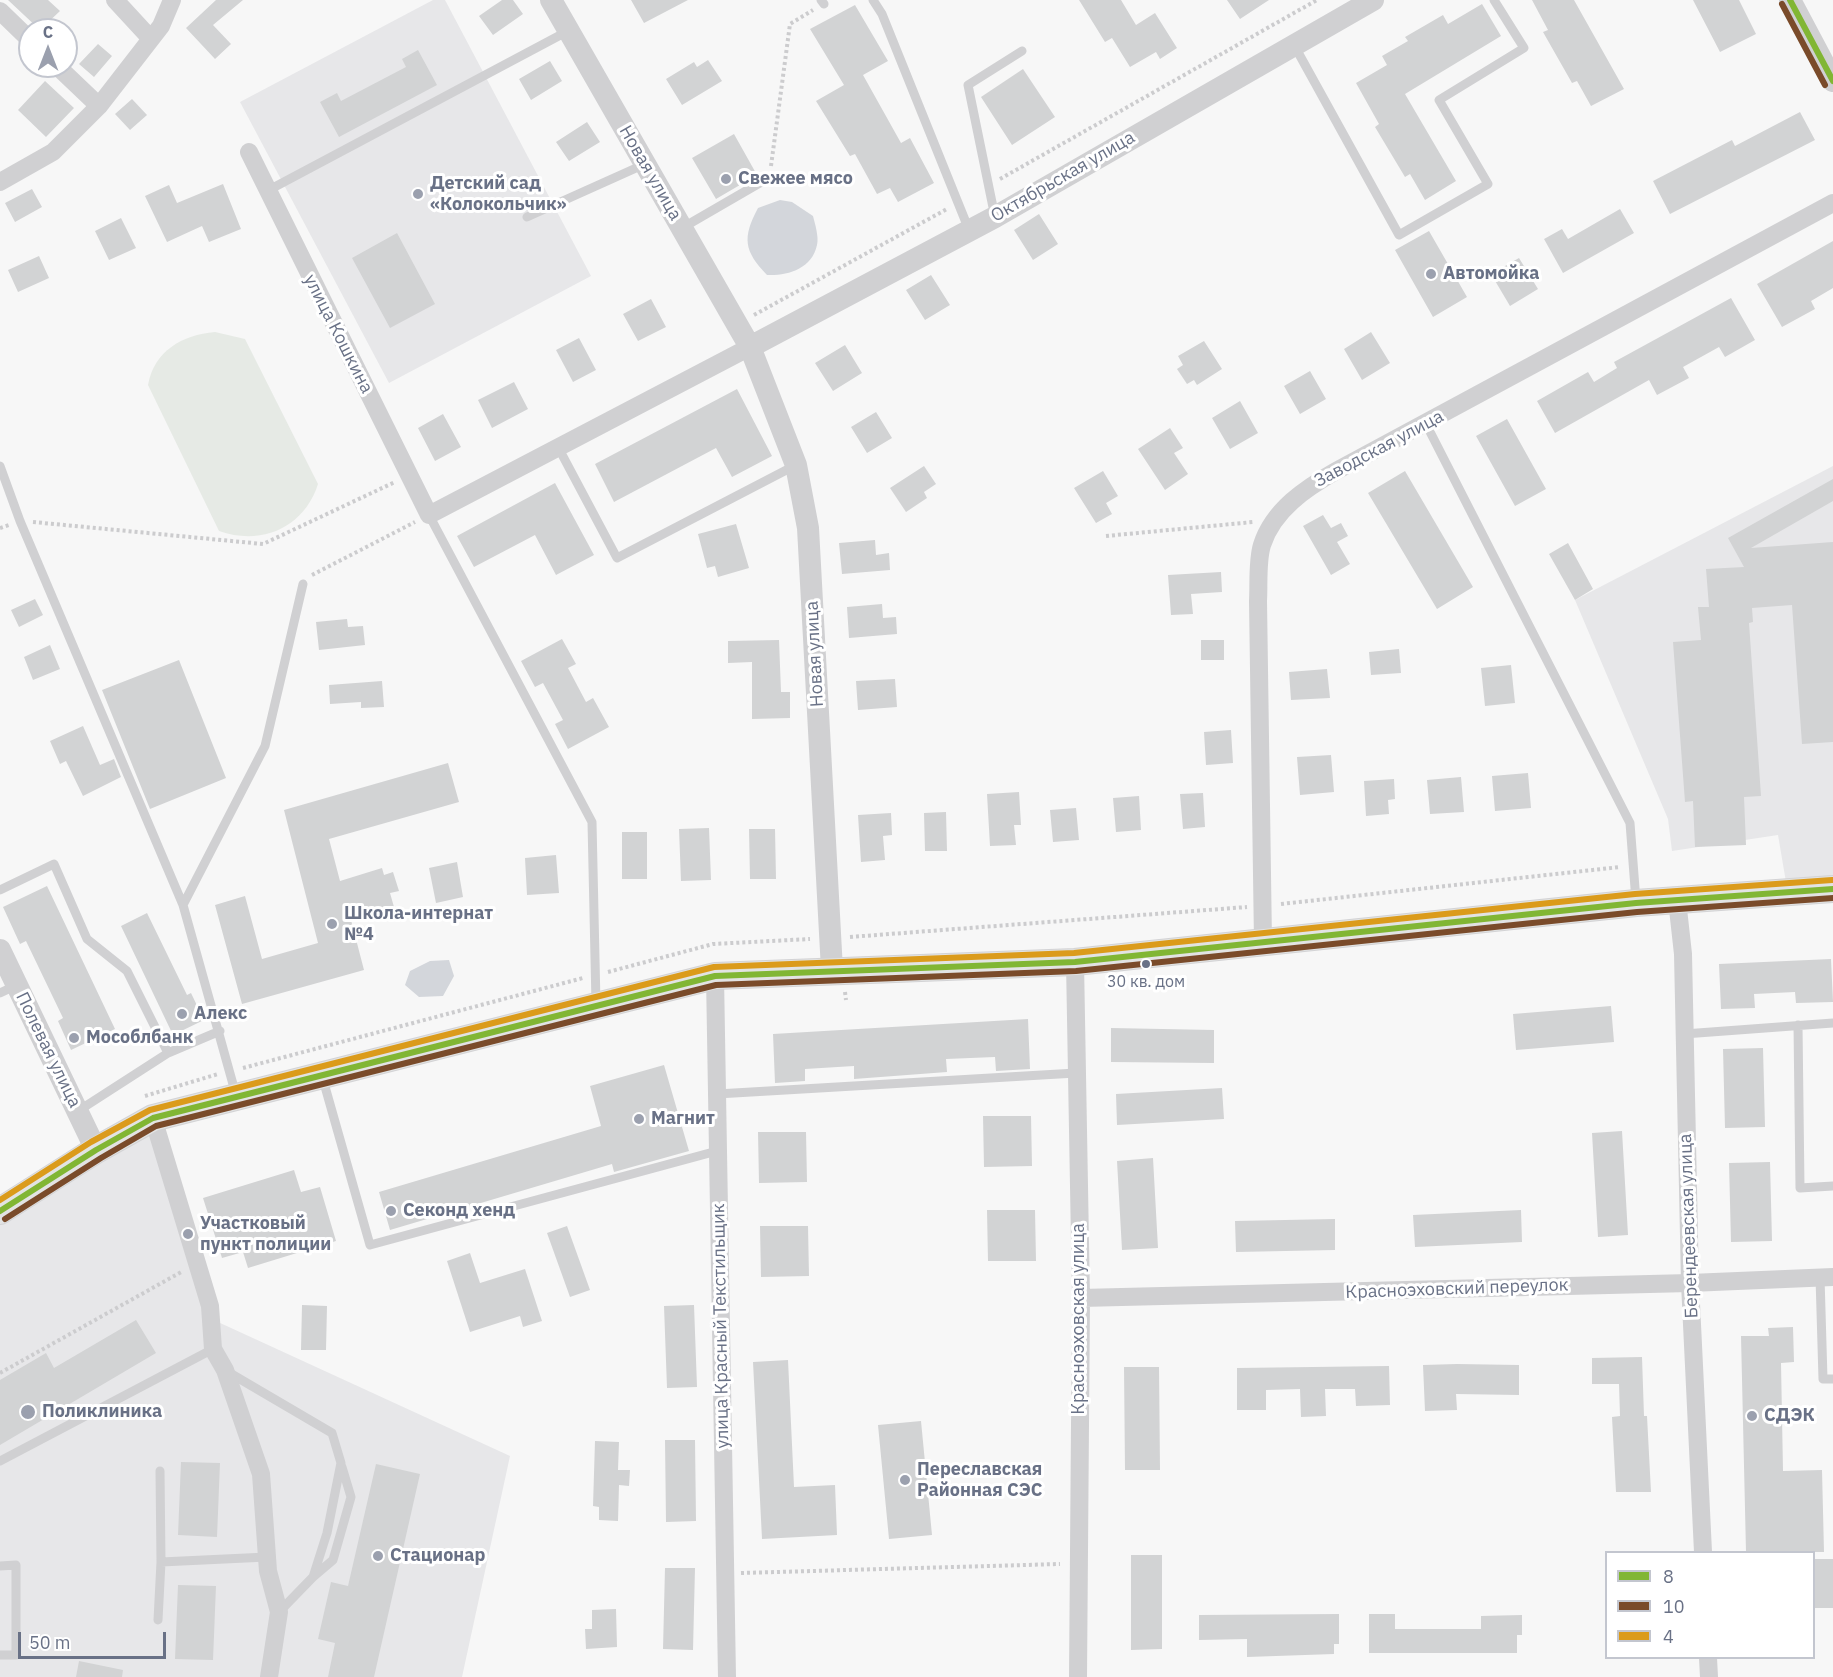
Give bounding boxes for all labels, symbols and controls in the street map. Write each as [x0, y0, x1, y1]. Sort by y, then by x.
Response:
north arrow [18, 18, 78, 78]
text: С [43, 22, 53, 42]
street label: Новая улица [614, 122, 686, 224]
street label: Октябрьская улица [987, 127, 1139, 227]
place label: Свежее мясо [738, 168, 853, 190]
marker: Свежее мясо [719, 172, 733, 186]
place label: Детский сад «Колокольчик» [430, 173, 567, 216]
marker: Детский сад «Колокольчик» [411, 187, 425, 201]
place label: Автомойка [1443, 263, 1539, 285]
marker: Автомойка [1424, 267, 1438, 281]
street label: улица Кошкина [299, 271, 377, 397]
street label: Заводская улица [1311, 406, 1447, 492]
street label: Новая улица [801, 600, 829, 708]
place label: Школа-интернат №4 [344, 903, 493, 946]
marker: Школа-интернат №4 [325, 917, 339, 931]
marker: 30 кв. дом [1140, 958, 1152, 970]
place label: 30 кв. дом [1107, 972, 1185, 992]
street label: Полевая улица [11, 989, 85, 1111]
place label: Алекс [194, 1003, 247, 1025]
marker: Алекс [175, 1007, 189, 1021]
place label: Мособлбанк [86, 1027, 193, 1049]
marker: Мособлбанк [67, 1031, 81, 1045]
place label: Магнит [651, 1108, 715, 1130]
marker: Магнит [632, 1112, 646, 1126]
street label: Берендеевская улица [1675, 1133, 1703, 1319]
place label: Секонд хенд [403, 1200, 515, 1222]
street label: улица Красный Текстильщик [708, 1203, 734, 1449]
marker: Секонд хенд [384, 1204, 398, 1218]
place label: Участковый пункт полиции [200, 1213, 331, 1256]
street label: Красноэховская улица [1068, 1223, 1090, 1415]
marker: Участковый пункт полиции [181, 1227, 195, 1241]
street label: Красноэховский переулок [1345, 1274, 1569, 1304]
place label: Поликлиника [42, 1401, 162, 1423]
marker: Поликлиника [19, 1403, 37, 1421]
place label: СДЭК [1764, 1405, 1815, 1427]
marker: СДЭК [1745, 1409, 1759, 1423]
place label: Переславская Районная СЭС [917, 1459, 1043, 1502]
marker: Переславская Районная СЭС [898, 1473, 912, 1487]
place label: Стационар [390, 1545, 485, 1567]
marker: Стационар [371, 1549, 385, 1563]
legend [1605, 1551, 1815, 1659]
text: 8 [1663, 1565, 1674, 1588]
text: 10 [1663, 1595, 1685, 1618]
scale bar [21, 1620, 170, 1658]
text: 4 [1663, 1625, 1674, 1648]
text: 50 m [29, 1631, 71, 1654]

